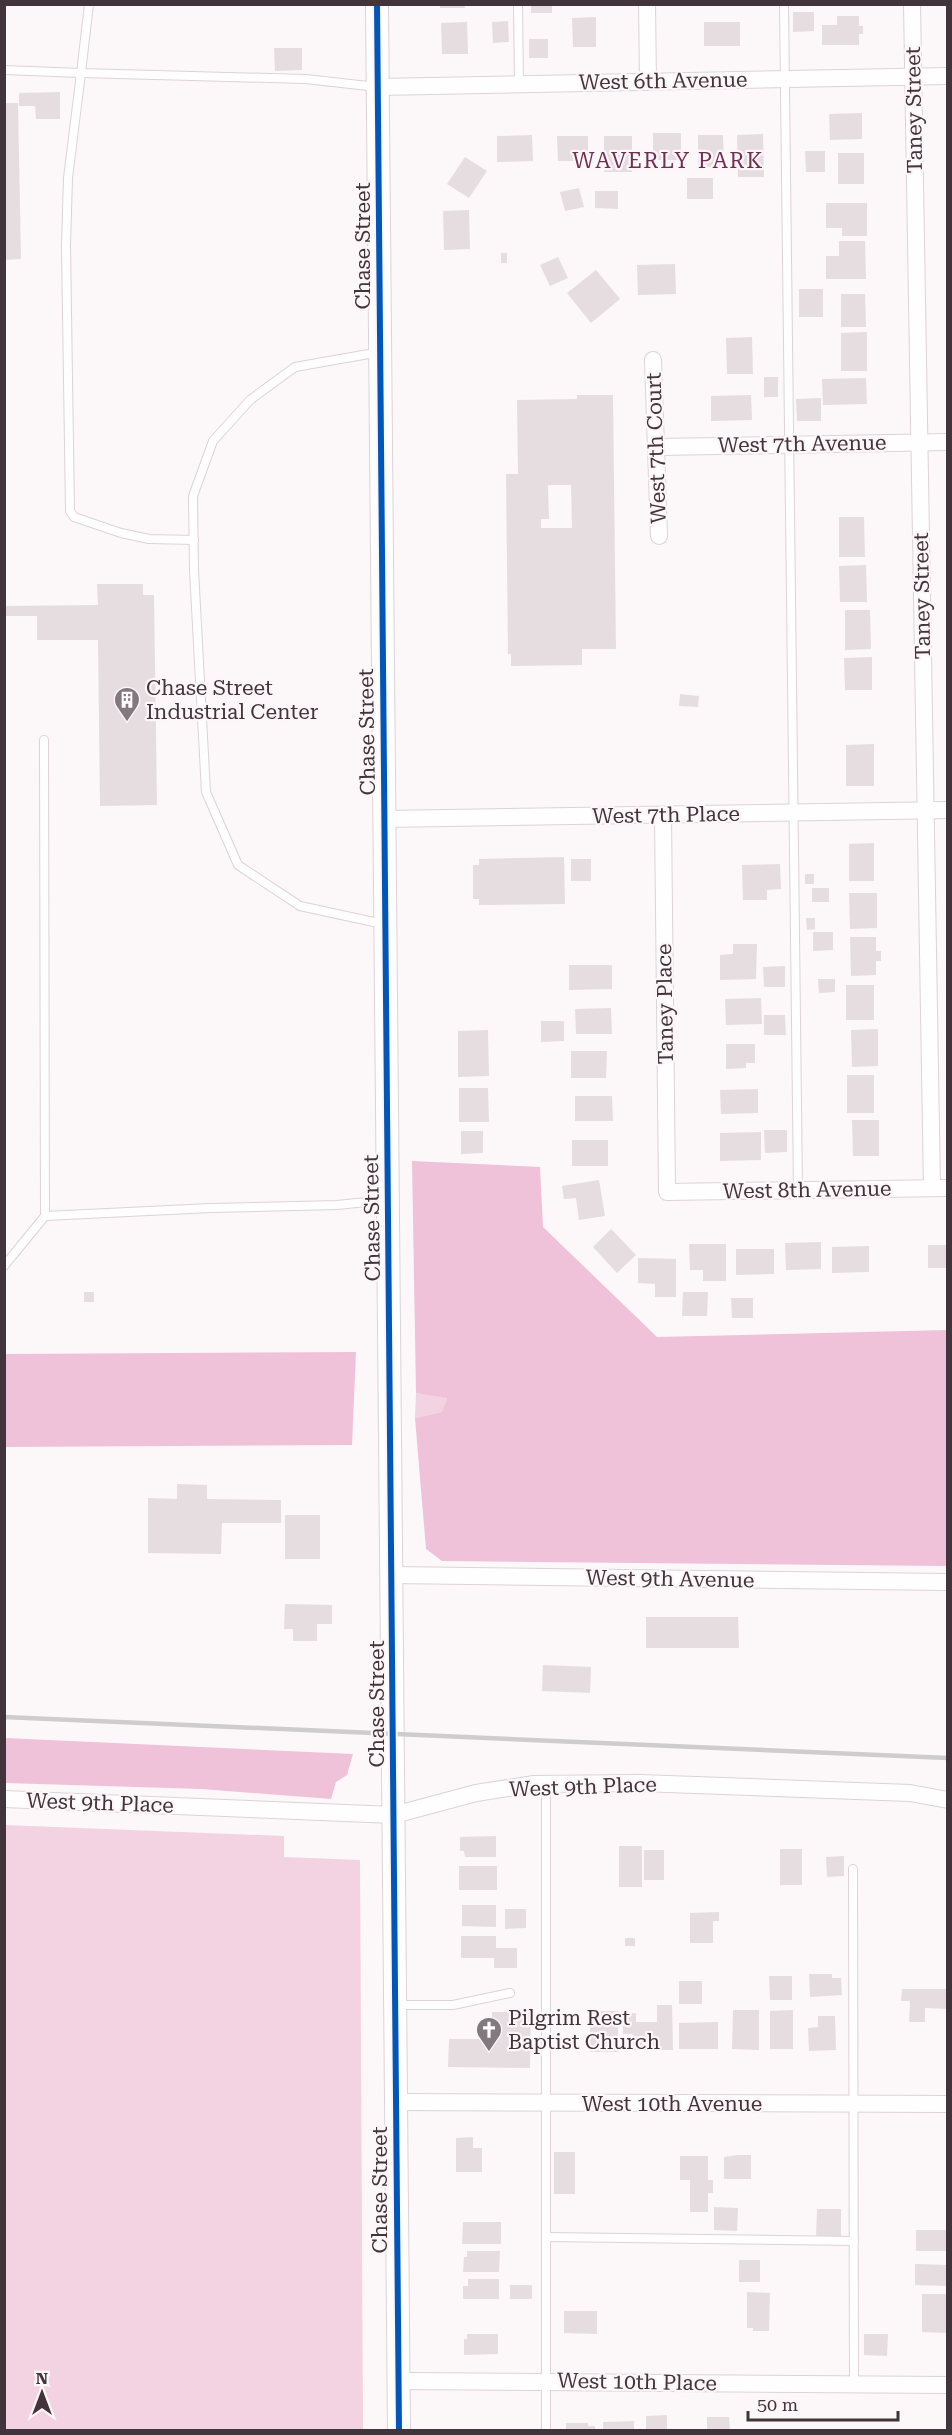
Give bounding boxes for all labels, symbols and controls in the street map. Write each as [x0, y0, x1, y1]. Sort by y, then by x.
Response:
street label: Taney Street [901, 46, 927, 174]
street label: West 6th Avenue [578, 68, 748, 94]
district label: WAVERLY PARK [572, 148, 764, 173]
street label: Chase Street [351, 182, 375, 309]
street label: West 7th Court [641, 372, 671, 524]
street label: West 7th Avenue [717, 431, 887, 457]
street label: Taney Street [909, 532, 935, 660]
street label: Chase Street [354, 668, 380, 796]
place label: Chase Street Industrial Center [146, 676, 319, 724]
building icon: Chase Street Industrial Center [112, 685, 142, 723]
street label: West 7th Place [592, 802, 740, 828]
street label: Taney Place [652, 943, 678, 1065]
street label: Chase Street [359, 1154, 385, 1282]
street label: West 8th Avenue [722, 1177, 892, 1203]
street label: West 9th Avenue [585, 1566, 755, 1592]
street label: Chase Street [365, 1640, 389, 1767]
street label: West 9th Place [509, 1772, 657, 1802]
street label: West 9th Place [26, 1788, 174, 1818]
place label: Pilgrim Rest Baptist Church [508, 2006, 660, 2054]
church icon: Pilgrim Rest Baptist Church [474, 2015, 504, 2053]
street label: West 10th Avenue [582, 2092, 762, 2116]
street label: Chase Street [368, 2126, 392, 2253]
north arrow [12, 2363, 72, 2423]
text: N [36, 2369, 48, 2388]
street label: West 10th Place [557, 2369, 717, 2395]
scale bar [748, 2384, 898, 2422]
text: 50 m [757, 2394, 798, 2415]

